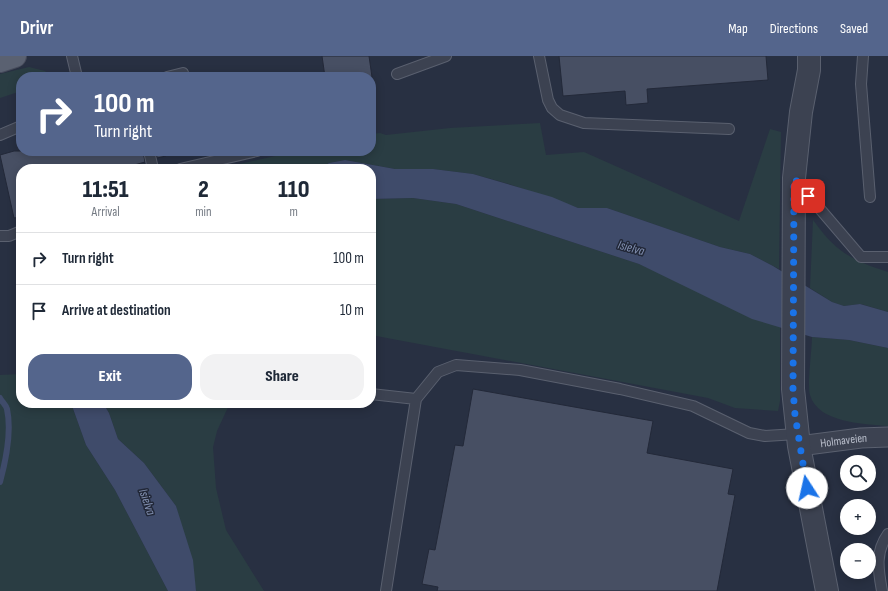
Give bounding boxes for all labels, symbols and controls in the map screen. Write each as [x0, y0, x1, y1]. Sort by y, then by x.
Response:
text: Drivr [20, 17, 53, 40]
text: Map [728, 20, 748, 37]
text: Directions [770, 20, 818, 37]
text: Saved [840, 20, 868, 37]
text: 100 m [94, 87, 155, 120]
icon: right [28, 88, 80, 140]
text: Turn right [94, 121, 152, 142]
text: 11:51 [83, 175, 129, 204]
text: 2 [198, 175, 209, 204]
text: 110 [278, 175, 309, 204]
pin [791, 179, 825, 213]
icon: arrive [797, 185, 819, 207]
text: Arrival [92, 204, 120, 220]
text: min [195, 204, 212, 220]
text: m [290, 204, 298, 220]
water label: Isielva [616, 237, 647, 259]
icon: right [28, 248, 50, 270]
text: Turn right [62, 249, 114, 268]
text: 100 m [333, 249, 364, 268]
icon: arrive [28, 300, 50, 322]
text: Arrive at destination [62, 301, 171, 320]
text: 10 m [340, 301, 364, 320]
button: Exit [28, 354, 192, 400]
button: Share [200, 354, 364, 400]
street label: Holmaveien [819, 430, 867, 451]
map controls [840, 455, 876, 579]
button: search [840, 455, 876, 491]
position arrow [786, 467, 828, 509]
water label: Isielva [135, 487, 159, 518]
button: + [840, 499, 876, 535]
button: − [840, 543, 876, 579]

